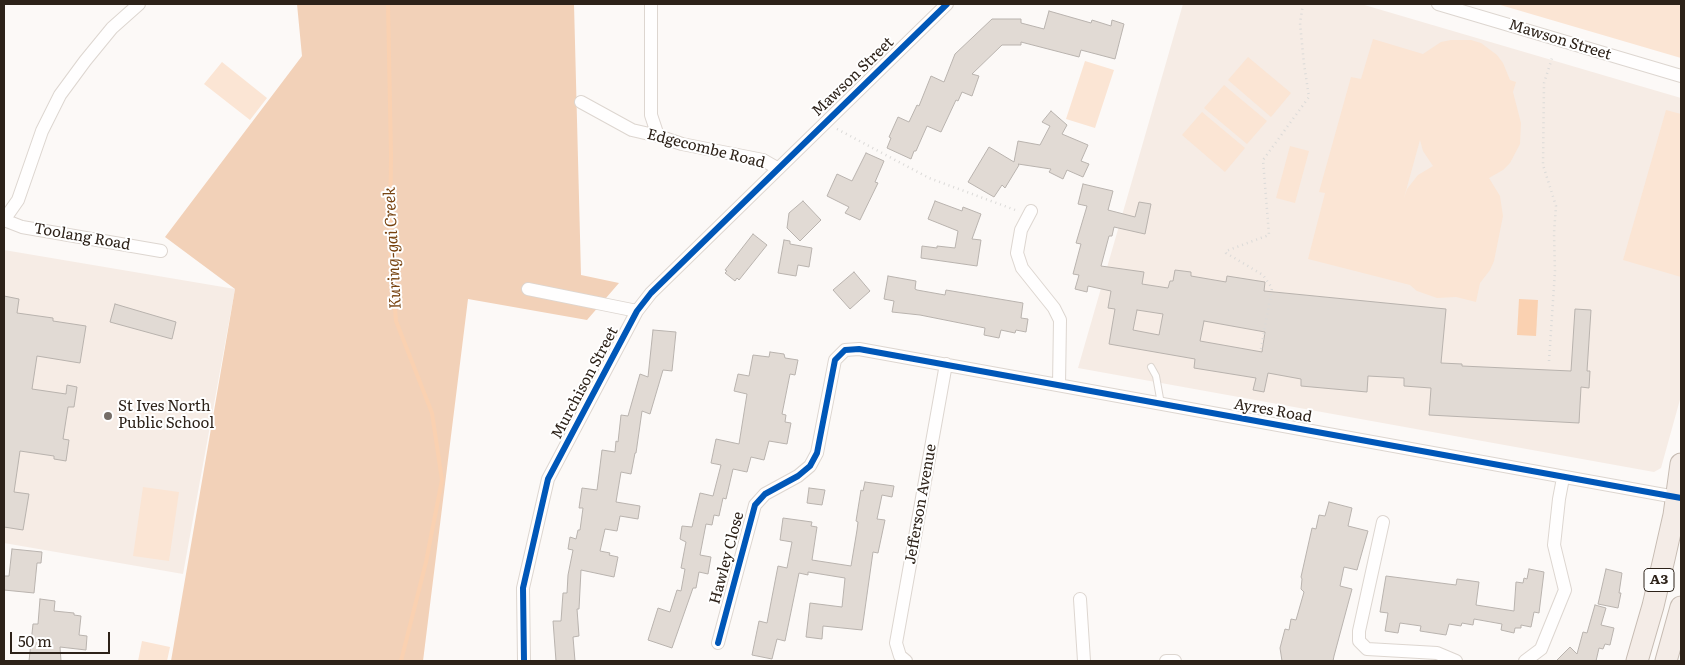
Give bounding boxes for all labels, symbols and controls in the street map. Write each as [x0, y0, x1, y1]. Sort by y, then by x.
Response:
street label: Mawson Street [1507, 16, 1613, 64]
street label: Mawson Street [808, 34, 898, 120]
street label: Edgecombe Road [645, 126, 767, 172]
water label: Kuring-gai Creek [380, 187, 406, 309]
street label: Toolang Road [32, 220, 132, 254]
street label: Murchison Street [548, 324, 622, 442]
street label: Ayres Road [1233, 395, 1313, 427]
place label: St Ives North Public School [118, 398, 214, 433]
marker: St Ives North Public School [102, 410, 114, 422]
street label: Jefferson Avenue [902, 442, 940, 566]
street label: Hawley Close [706, 510, 748, 606]
road number: A3 [1644, 568, 1674, 592]
scale bar [12, 622, 112, 654]
text: 50 m [18, 629, 52, 652]

